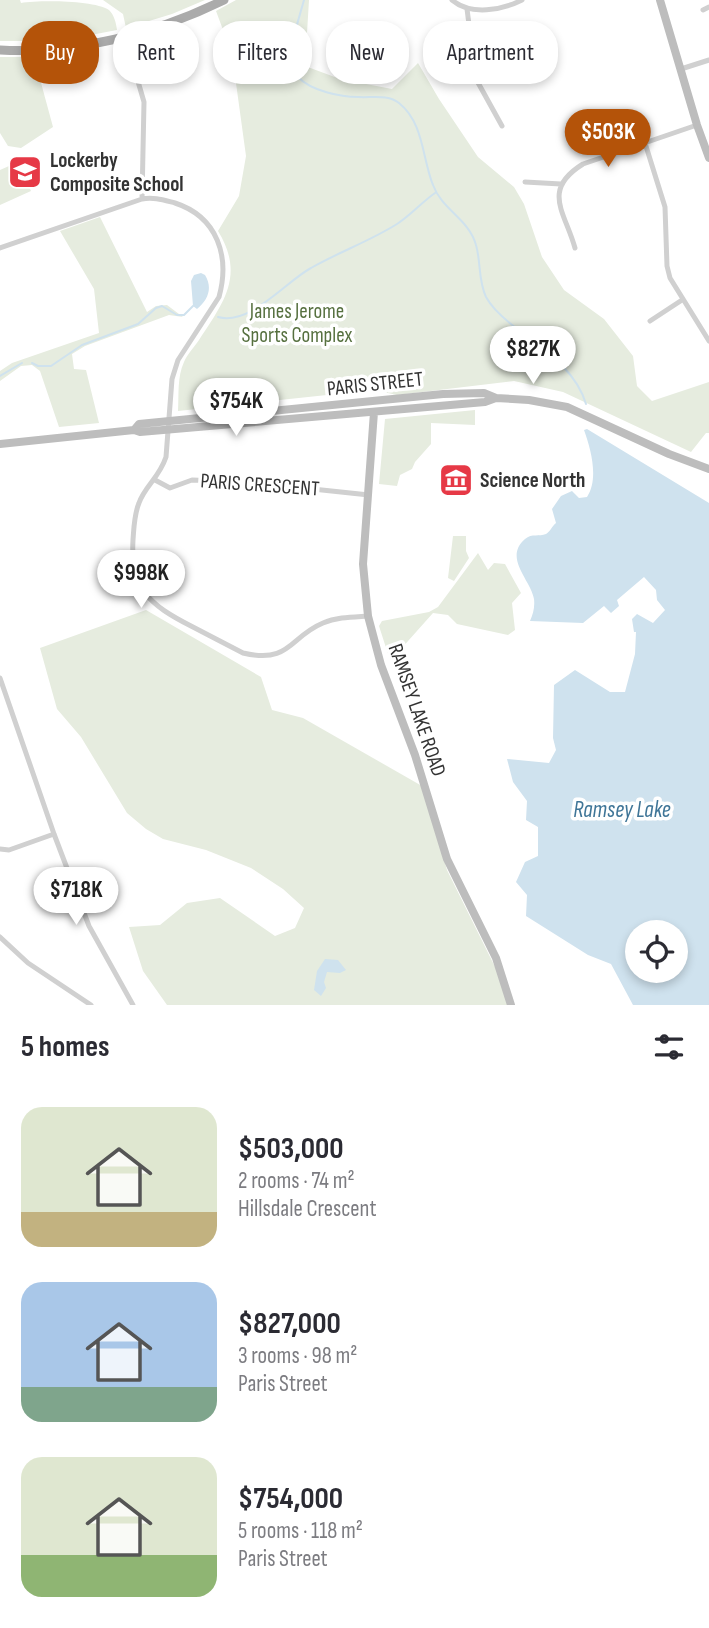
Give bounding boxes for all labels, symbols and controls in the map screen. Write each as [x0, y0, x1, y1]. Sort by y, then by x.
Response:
chip: Buy [21, 21, 99, 84]
chip: Rent [113, 21, 199, 84]
chip: Filters [213, 21, 312, 84]
chip: New [326, 21, 409, 84]
chip: Apartment [423, 21, 558, 84]
pin: $503K [559, 110, 657, 169]
text: $503K [581, 118, 635, 146]
place label: Lockerby Composite School [50, 148, 184, 197]
school or university icon: Lockerby Composite School [6, 153, 44, 191]
park label: James Jerome Sports Complex [242, 299, 352, 348]
pin: $827K [484, 326, 582, 386]
text: $827K [506, 335, 560, 363]
street label: PARIS STREET [326, 366, 425, 401]
pin: $754K [187, 378, 285, 438]
text: $754K [209, 387, 263, 415]
museum icon: Science North [437, 461, 475, 499]
street label: PARIS CRESCENT [200, 468, 321, 502]
place label: Science North [480, 468, 585, 493]
pin: $998K [92, 550, 190, 610]
text: $998K [113, 559, 169, 587]
street label: RAMSEY LAKE ROAD [383, 641, 451, 779]
water label: Ramsey Lake [573, 796, 671, 824]
pin: $718K [27, 867, 125, 927]
text: $718K [49, 876, 103, 904]
map controls [625, 920, 688, 983]
button: locate [625, 920, 688, 983]
icon: filters [650, 1028, 688, 1066]
text: 5 homes [21, 1029, 110, 1065]
text: $503,000 [238, 1131, 343, 1167]
icon: home [77, 1135, 161, 1219]
text: 2 rooms · 74 m² [238, 1167, 355, 1195]
text: Hillsdale Crescent [238, 1195, 377, 1223]
text: $827,000 [238, 1306, 341, 1342]
icon: home [77, 1310, 161, 1394]
text: 3 rooms · 98 m² [238, 1342, 357, 1370]
text: Paris Street [238, 1370, 328, 1398]
text: $754,000 [238, 1481, 343, 1517]
icon: home [77, 1485, 161, 1569]
text: 5 rooms · 118 m² [238, 1517, 363, 1545]
text: Paris Street [238, 1545, 328, 1573]

